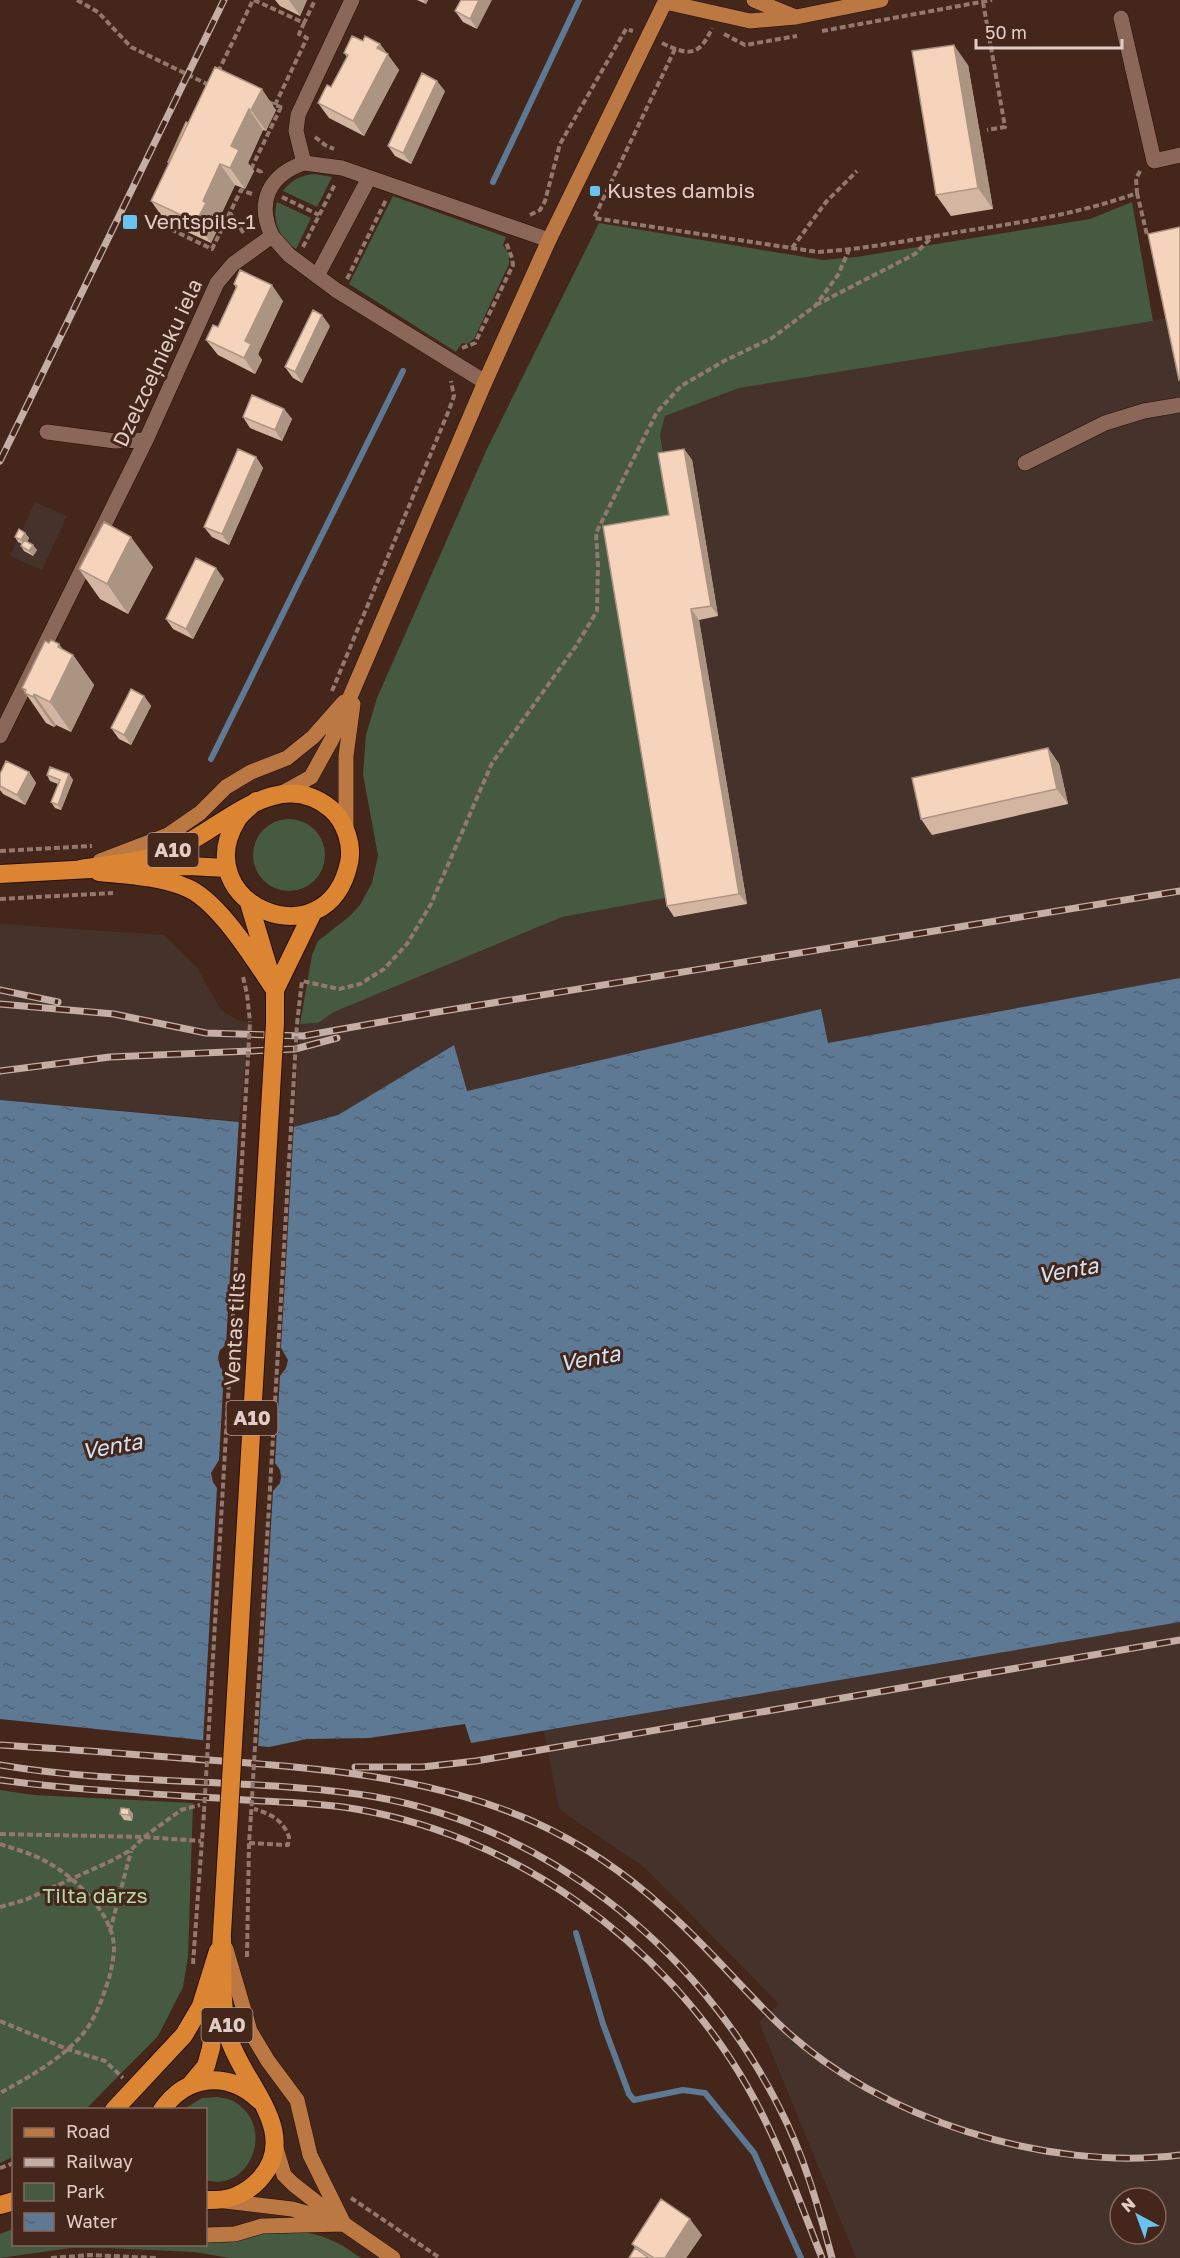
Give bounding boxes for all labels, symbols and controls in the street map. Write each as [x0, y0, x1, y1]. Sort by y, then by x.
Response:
scale bar [976, 12, 1122, 50]
text: 50 m [985, 21, 1027, 43]
place label: Kustes dambis [607, 177, 755, 203]
marker: Kustes dambis [588, 184, 602, 198]
place label: Ventspils-1 [144, 208, 256, 234]
marker: Ventspils-1 [121, 213, 139, 231]
street label: Dzelzceļnieku iela [107, 274, 207, 451]
road number: A10 [148, 833, 198, 867]
water label: Venta [1036, 1251, 1102, 1288]
street label: Ventas tilts [218, 1271, 250, 1387]
water label: Venta [558, 1339, 624, 1376]
road number: A10 [226, 1401, 278, 1435]
water label: Venta [80, 1427, 146, 1464]
park label: Tilta dārzs [42, 1882, 148, 1908]
road number: A10 [202, 2008, 252, 2042]
legend [12, 2108, 207, 2246]
text: Road [66, 2120, 110, 2142]
text: Railway [66, 2150, 133, 2172]
text: Park [66, 2180, 105, 2202]
north arrow [1108, 2186, 1168, 2246]
text: N [1117, 2193, 1139, 2216]
text: Water [66, 2210, 117, 2232]

